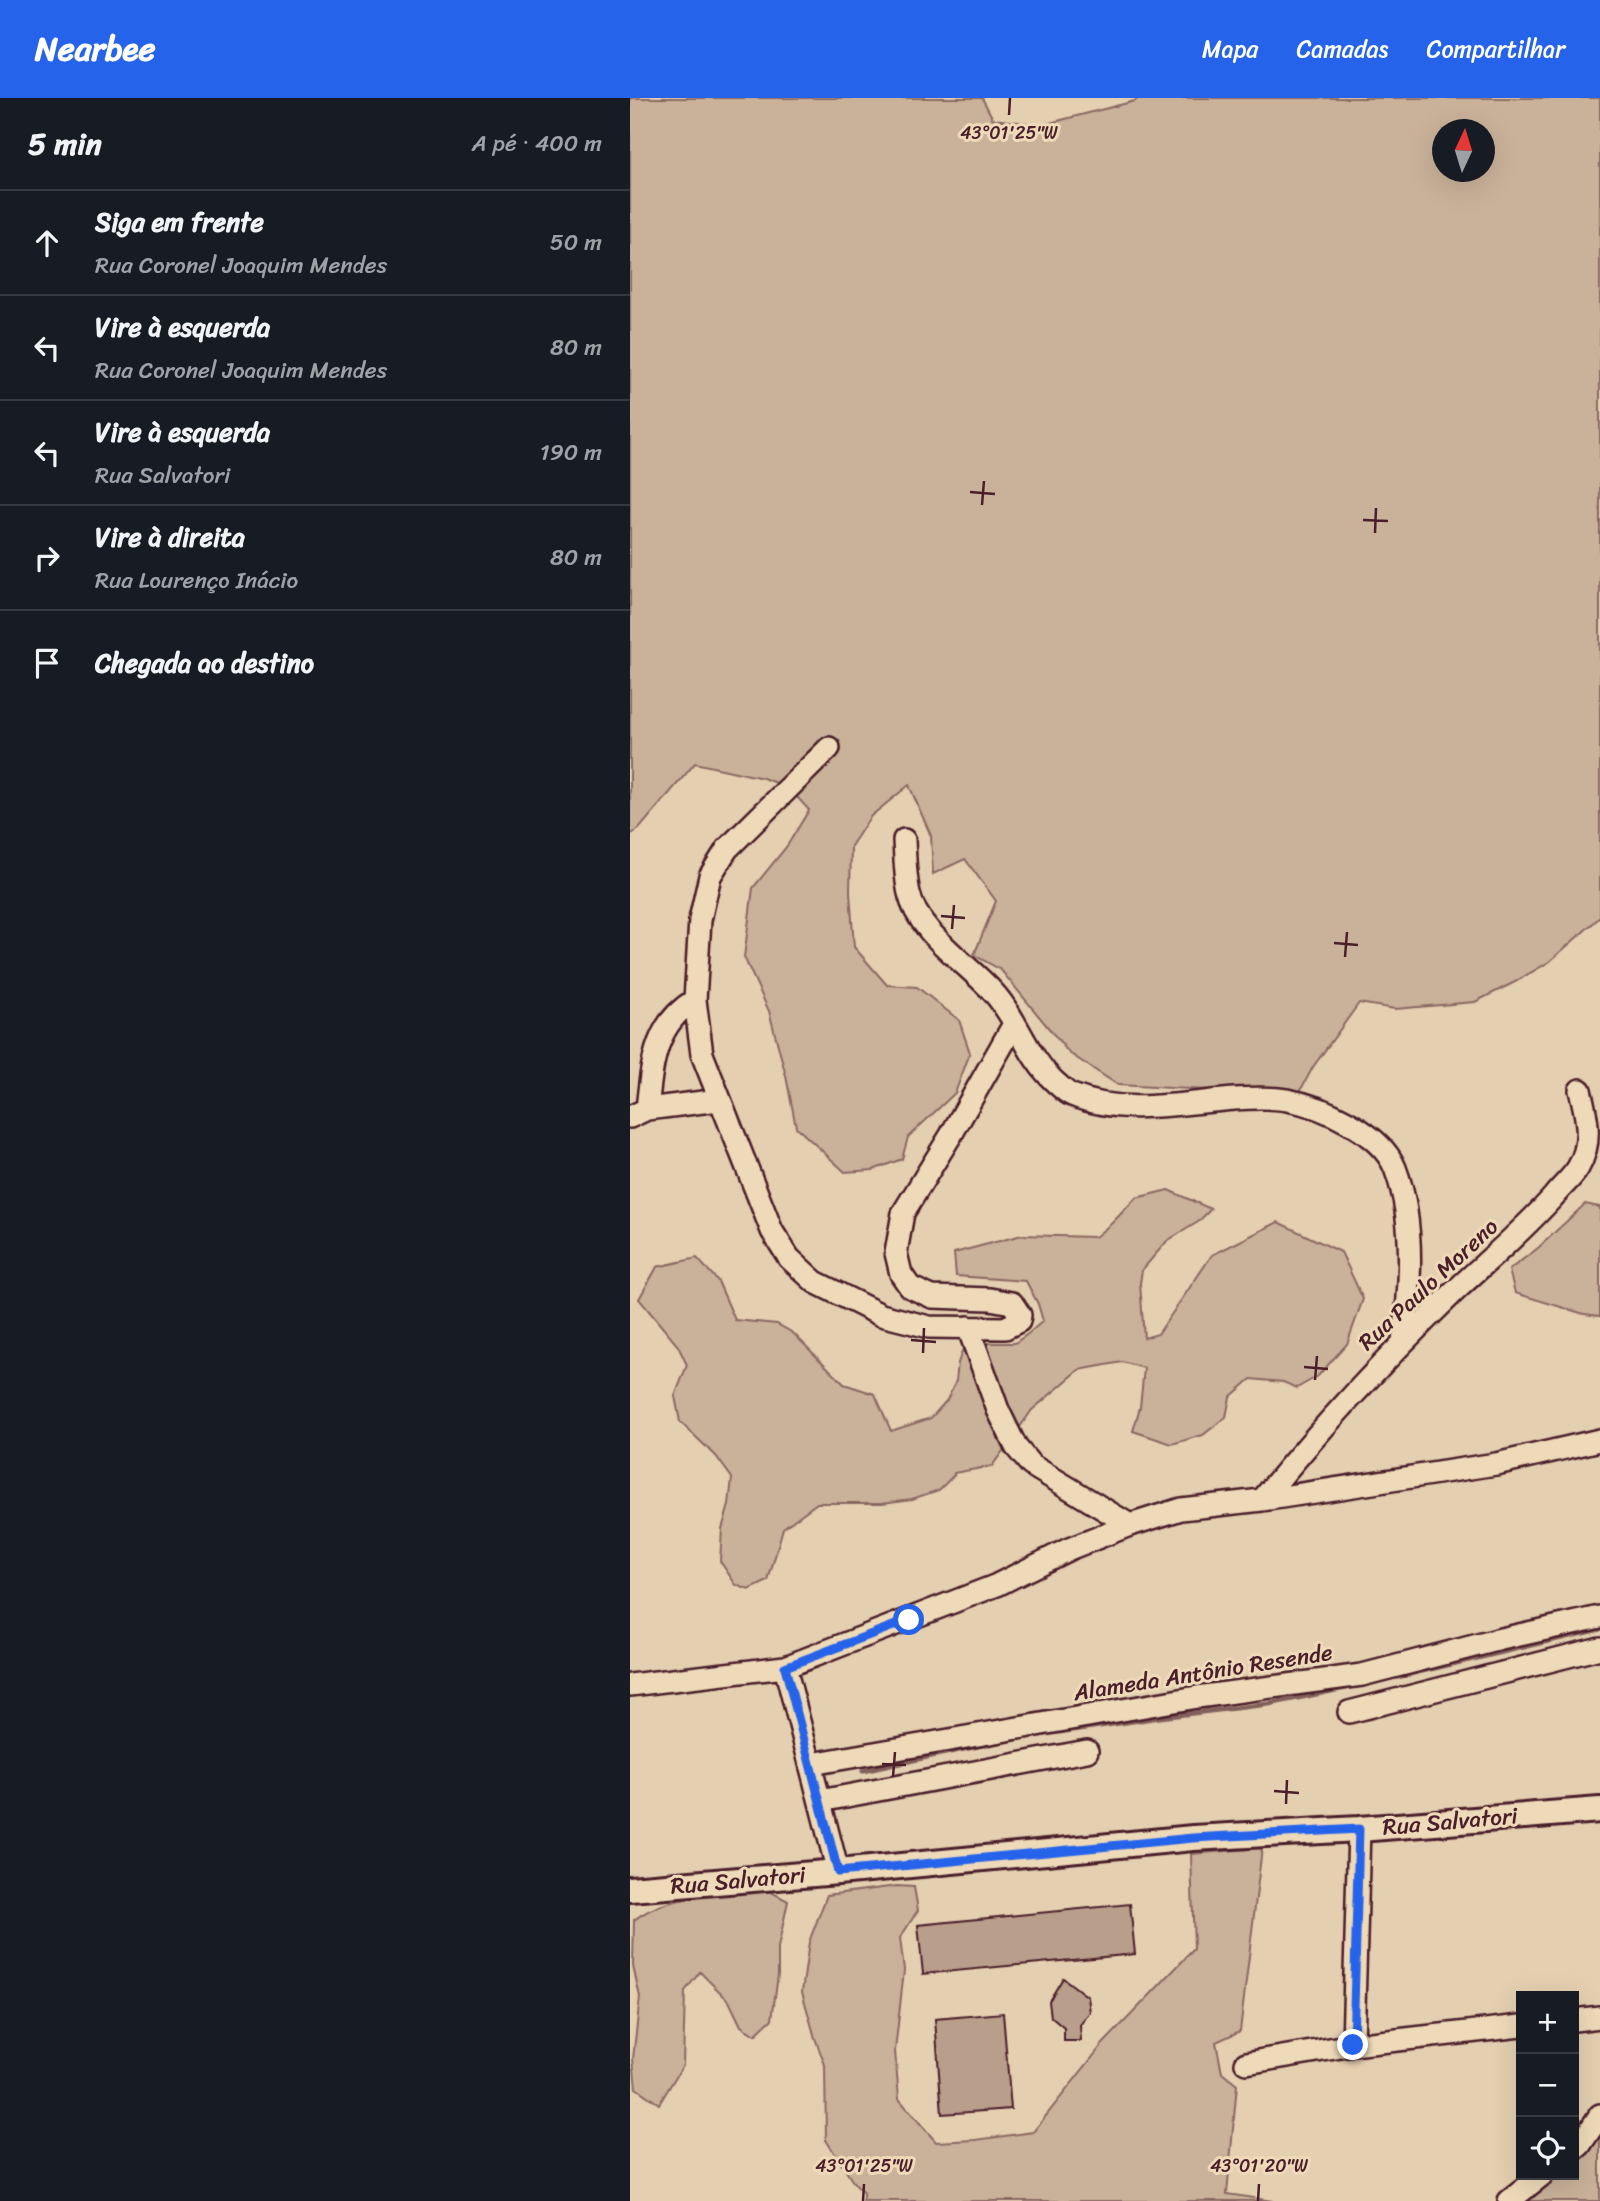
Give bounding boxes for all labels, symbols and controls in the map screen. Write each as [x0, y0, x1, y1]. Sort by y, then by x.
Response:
text: Nearbee [35, 20, 155, 78]
text: Mapa [1202, 28, 1258, 70]
text: Camadas [1296, 28, 1388, 70]
text: Compartilhar [1426, 28, 1565, 70]
text: 5 min [28, 117, 102, 171]
text: 43°01'25"W [960, 117, 1059, 149]
north arrow [1432, 119, 1495, 182]
text: A pé · 400 m [472, 123, 602, 164]
text: Siga em frente [95, 199, 264, 245]
text: 50 m [550, 222, 602, 263]
icon: ahead [28, 224, 66, 262]
text: Rua Coronel Joaquim Mendes [95, 245, 387, 286]
text: Vire à esquerda [95, 304, 270, 350]
text: 80 m [550, 327, 602, 368]
icon: left [28, 329, 66, 367]
text: Rua Coronel Joaquim Mendes [95, 350, 387, 391]
text: Vire à esquerda [95, 409, 270, 455]
text: 190 m [540, 432, 602, 473]
icon: left [28, 434, 66, 472]
text: Rua Salvatori [95, 455, 230, 496]
text: Vire à direita [95, 514, 245, 560]
text: 80 m [550, 537, 602, 578]
icon: right [28, 539, 66, 577]
text: Rua Lourenço Inácio [95, 560, 298, 601]
text: Chegada ao destino [95, 640, 314, 686]
icon: arrive [28, 644, 66, 682]
street label: Rua Paulo Moreno [1348, 1208, 1509, 1361]
route start [893, 1604, 924, 1635]
street label: Alameda Antônio Resende [1070, 1632, 1336, 1713]
street label: Rua Salvatori [1381, 1795, 1520, 1848]
street label: Rua Salvatori [669, 1854, 808, 1907]
map controls [1516, 1991, 1579, 2180]
button: + [1516, 1991, 1579, 2054]
route end [1337, 2029, 1368, 2060]
button: − [1516, 2054, 1579, 2117]
button: locate [1516, 2117, 1579, 2180]
text: 43°01'25"W [815, 2150, 914, 2182]
text: 43°01'20"W [1210, 2150, 1309, 2182]

